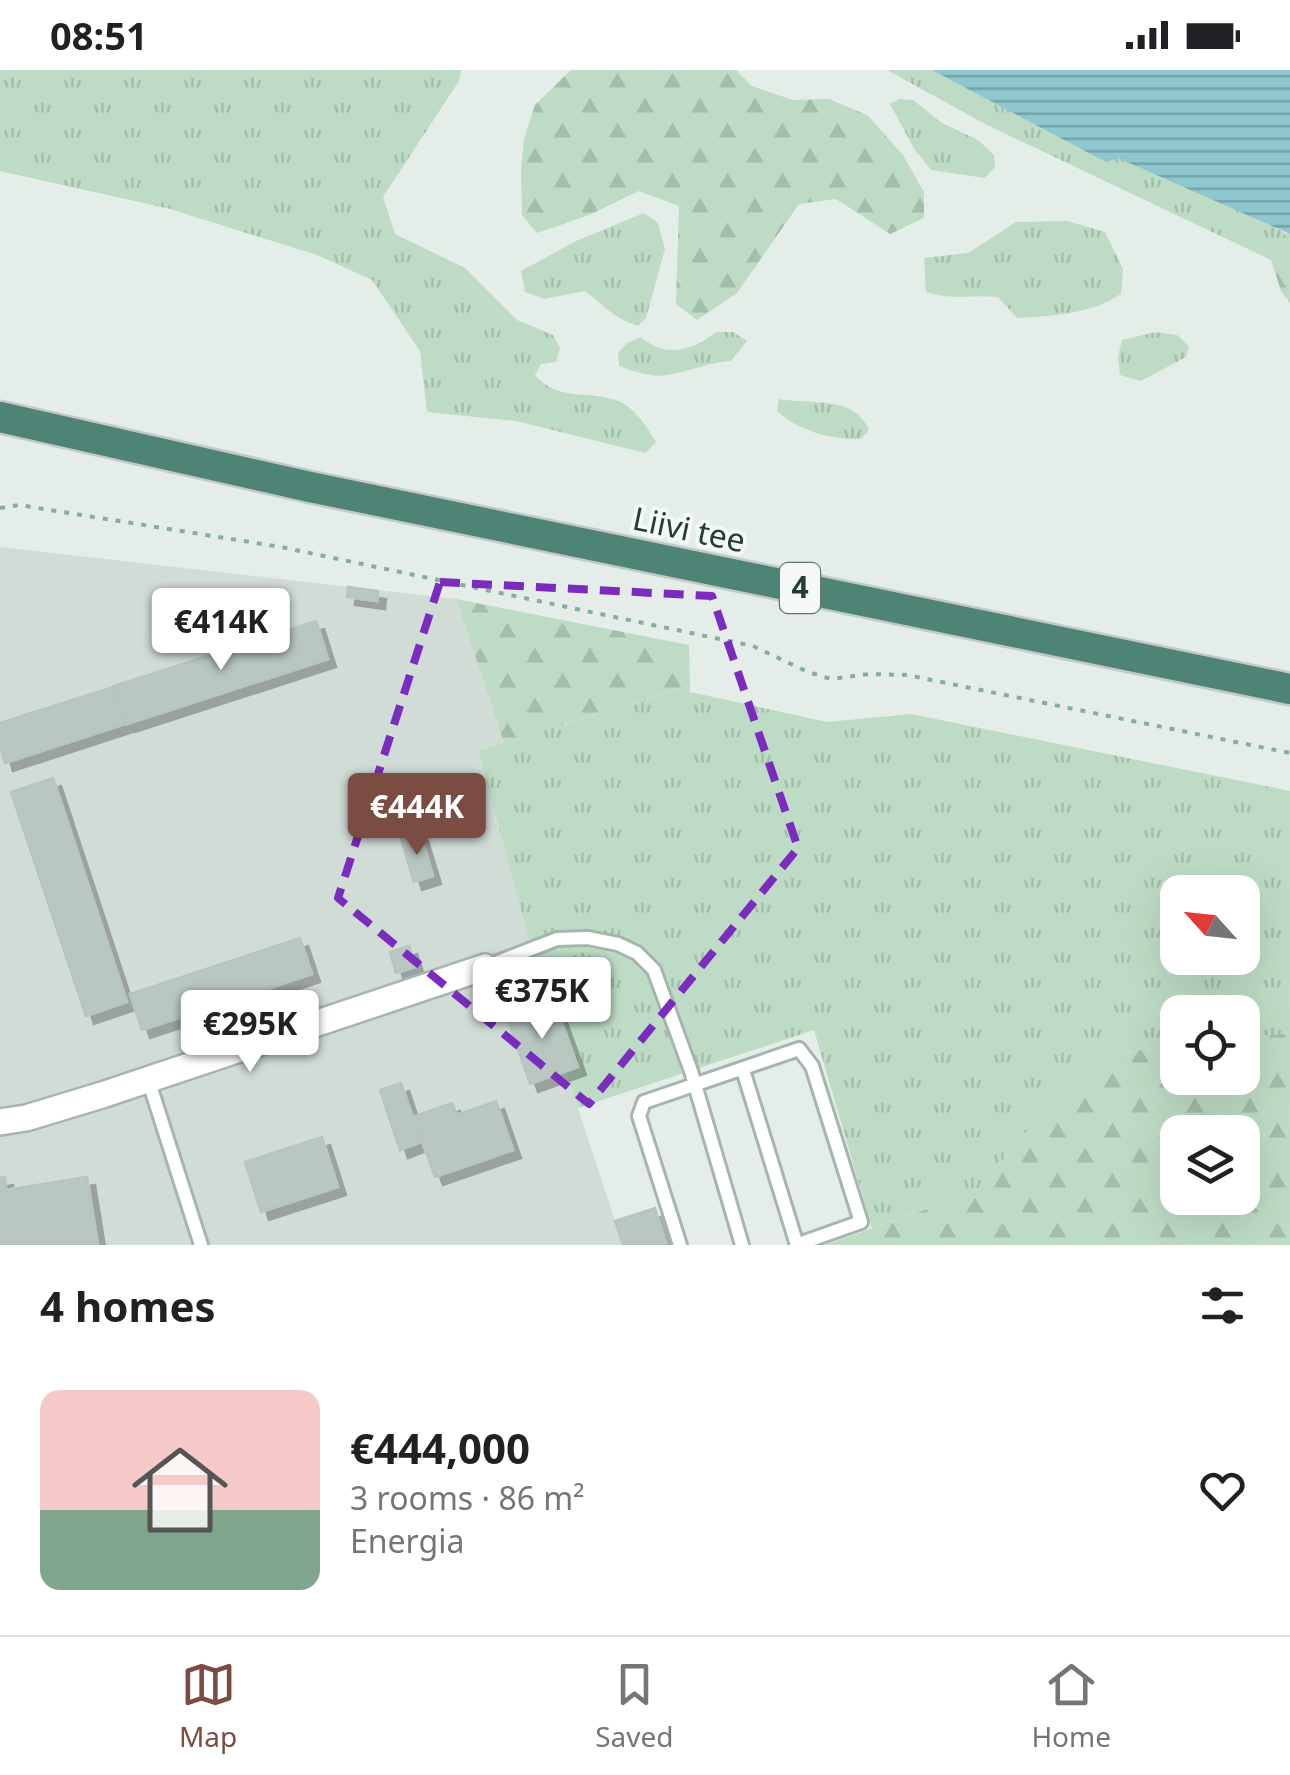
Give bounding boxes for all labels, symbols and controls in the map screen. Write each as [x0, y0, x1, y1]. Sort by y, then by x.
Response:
text: 08:51 [50, 9, 148, 61]
street label: Liivi tee [629, 496, 749, 561]
road number: 4 [780, 563, 820, 613]
pin: €414K [151, 588, 291, 673]
text: €414K [174, 599, 268, 642]
pin: €444K [347, 773, 487, 858]
text: €444K [370, 784, 464, 827]
north arrow [1160, 875, 1260, 975]
map controls [1160, 875, 1260, 1215]
pin: €375K [472, 957, 612, 1042]
text: €375K [495, 968, 589, 1011]
pin: €295K [180, 990, 320, 1075]
button: locate [1160, 995, 1260, 1095]
text: €295K [203, 1001, 297, 1044]
button: layers [1160, 1115, 1260, 1215]
text: 4 homes [40, 1277, 216, 1334]
icon: filters [1195, 1278, 1250, 1333]
text: €444,000 [350, 1419, 530, 1476]
icon: home [120, 1430, 240, 1550]
icon: heart [1195, 1463, 1250, 1518]
text: 3 rooms · 86 m² [350, 1476, 584, 1519]
text: Energia [350, 1519, 464, 1562]
tab: Map [179, 1657, 237, 1755]
tab: Saved [595, 1657, 673, 1755]
tab: Home [1031, 1657, 1111, 1755]

